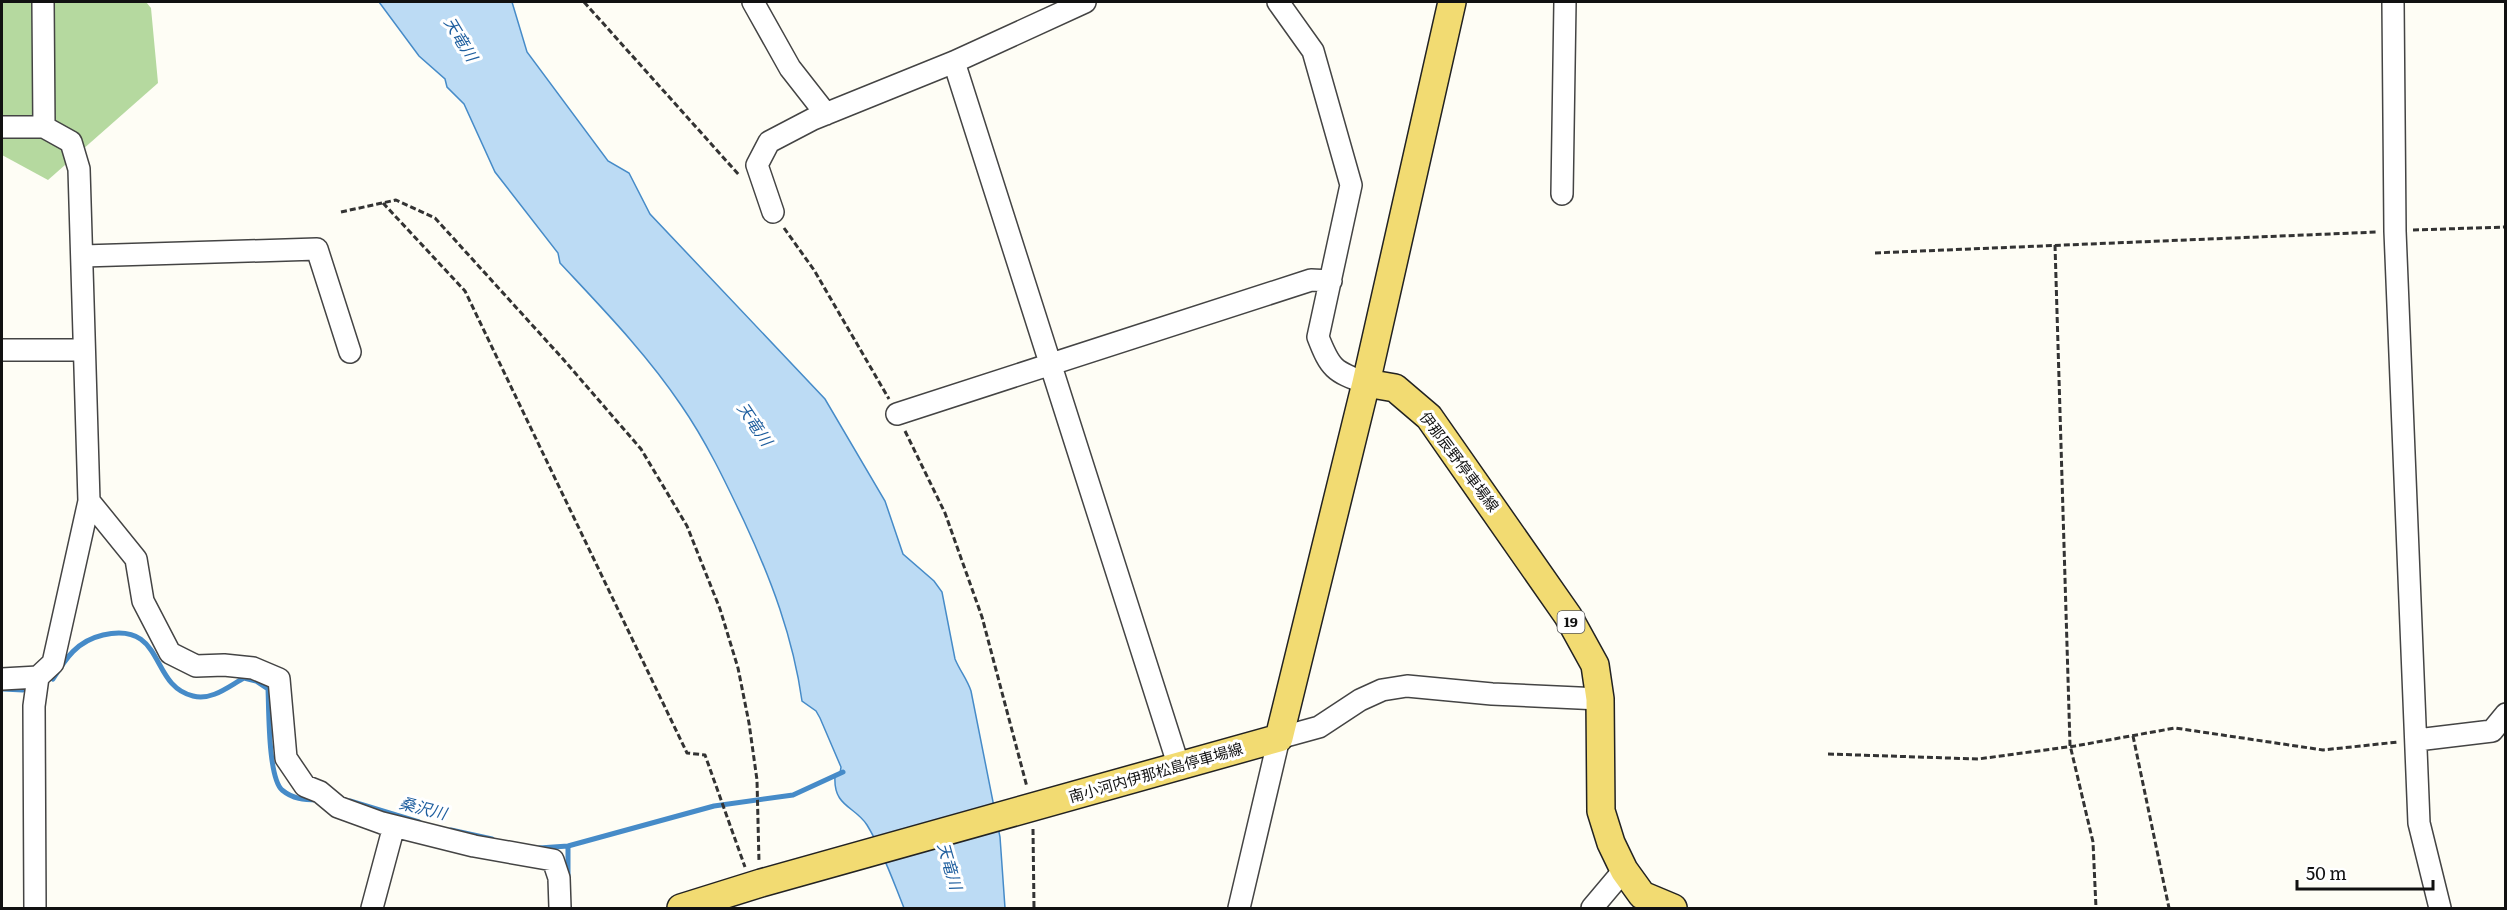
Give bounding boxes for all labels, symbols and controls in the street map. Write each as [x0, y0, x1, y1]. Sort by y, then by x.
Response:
water label: 天竜川 [439, 12, 486, 67]
water label: 天竜川 [732, 397, 780, 452]
street label: 伊那辰野停車場線 [1415, 406, 1505, 516]
road number: 19 [1558, 611, 1584, 633]
street label: 南小河内伊那松島停車場線 [1066, 736, 1245, 807]
water label: 桑沢川 [397, 790, 451, 825]
water label: 天竜川 [933, 839, 970, 894]
scale bar [2297, 853, 2434, 891]
text: 50 m [2306, 859, 2347, 886]

